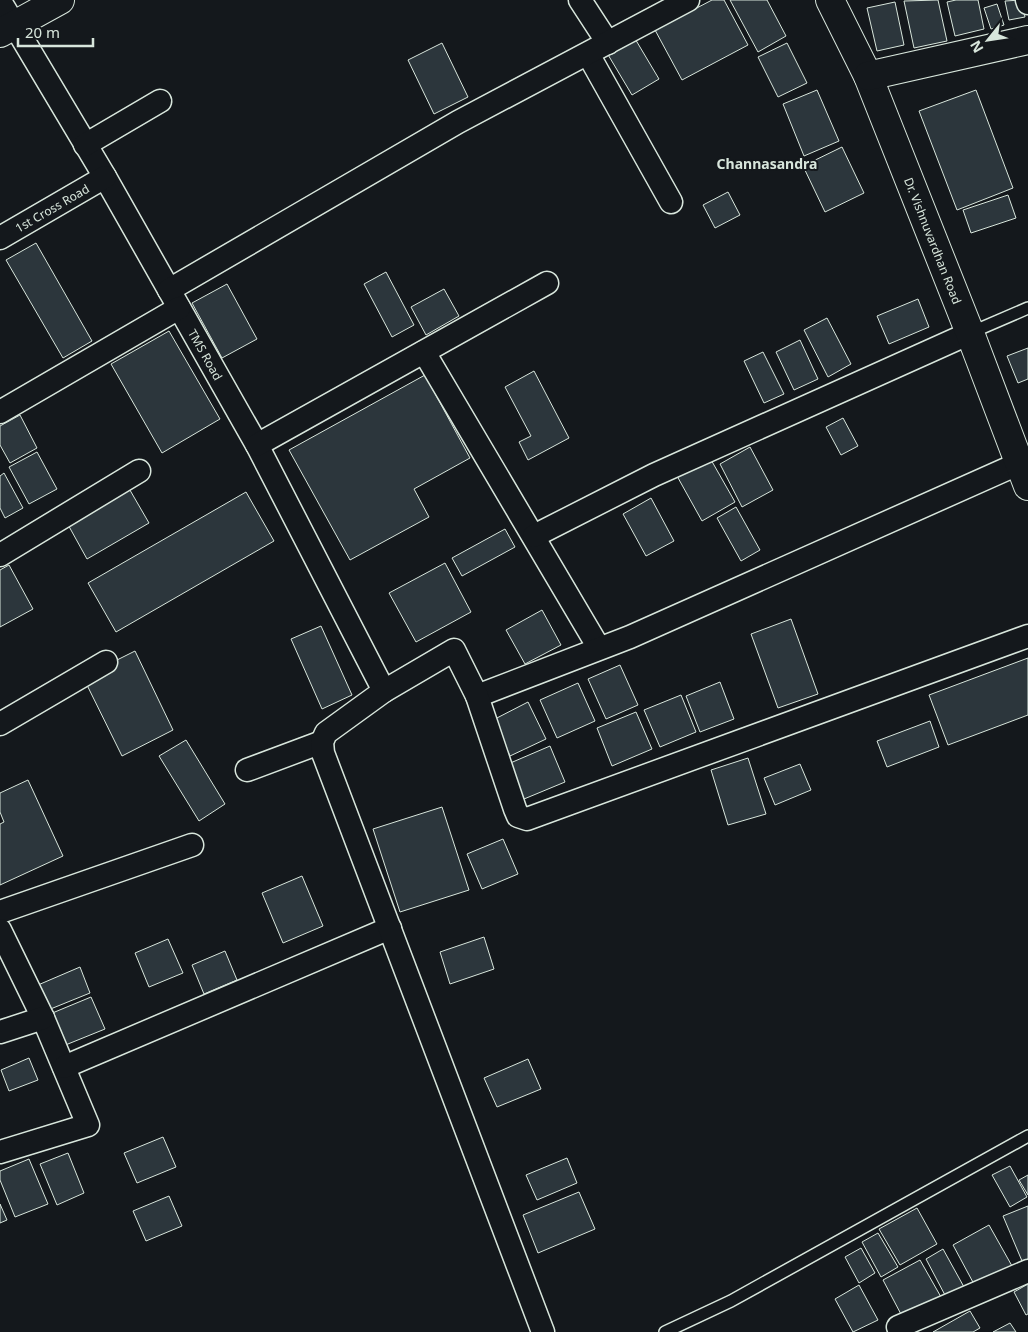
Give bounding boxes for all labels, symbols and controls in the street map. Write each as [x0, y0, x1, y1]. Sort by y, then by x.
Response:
scale bar [18, 15, 92, 47]
north arrow [963, 15, 1013, 65]
text: 20 m [25, 22, 60, 42]
text: N [965, 37, 987, 56]
district label: Channasandra [717, 154, 817, 173]
street label: Dr. Vishnuvardhan Road [901, 175, 966, 306]
street label: 1st Cross Road [12, 180, 92, 236]
street label: TMS Road [184, 326, 227, 383]

